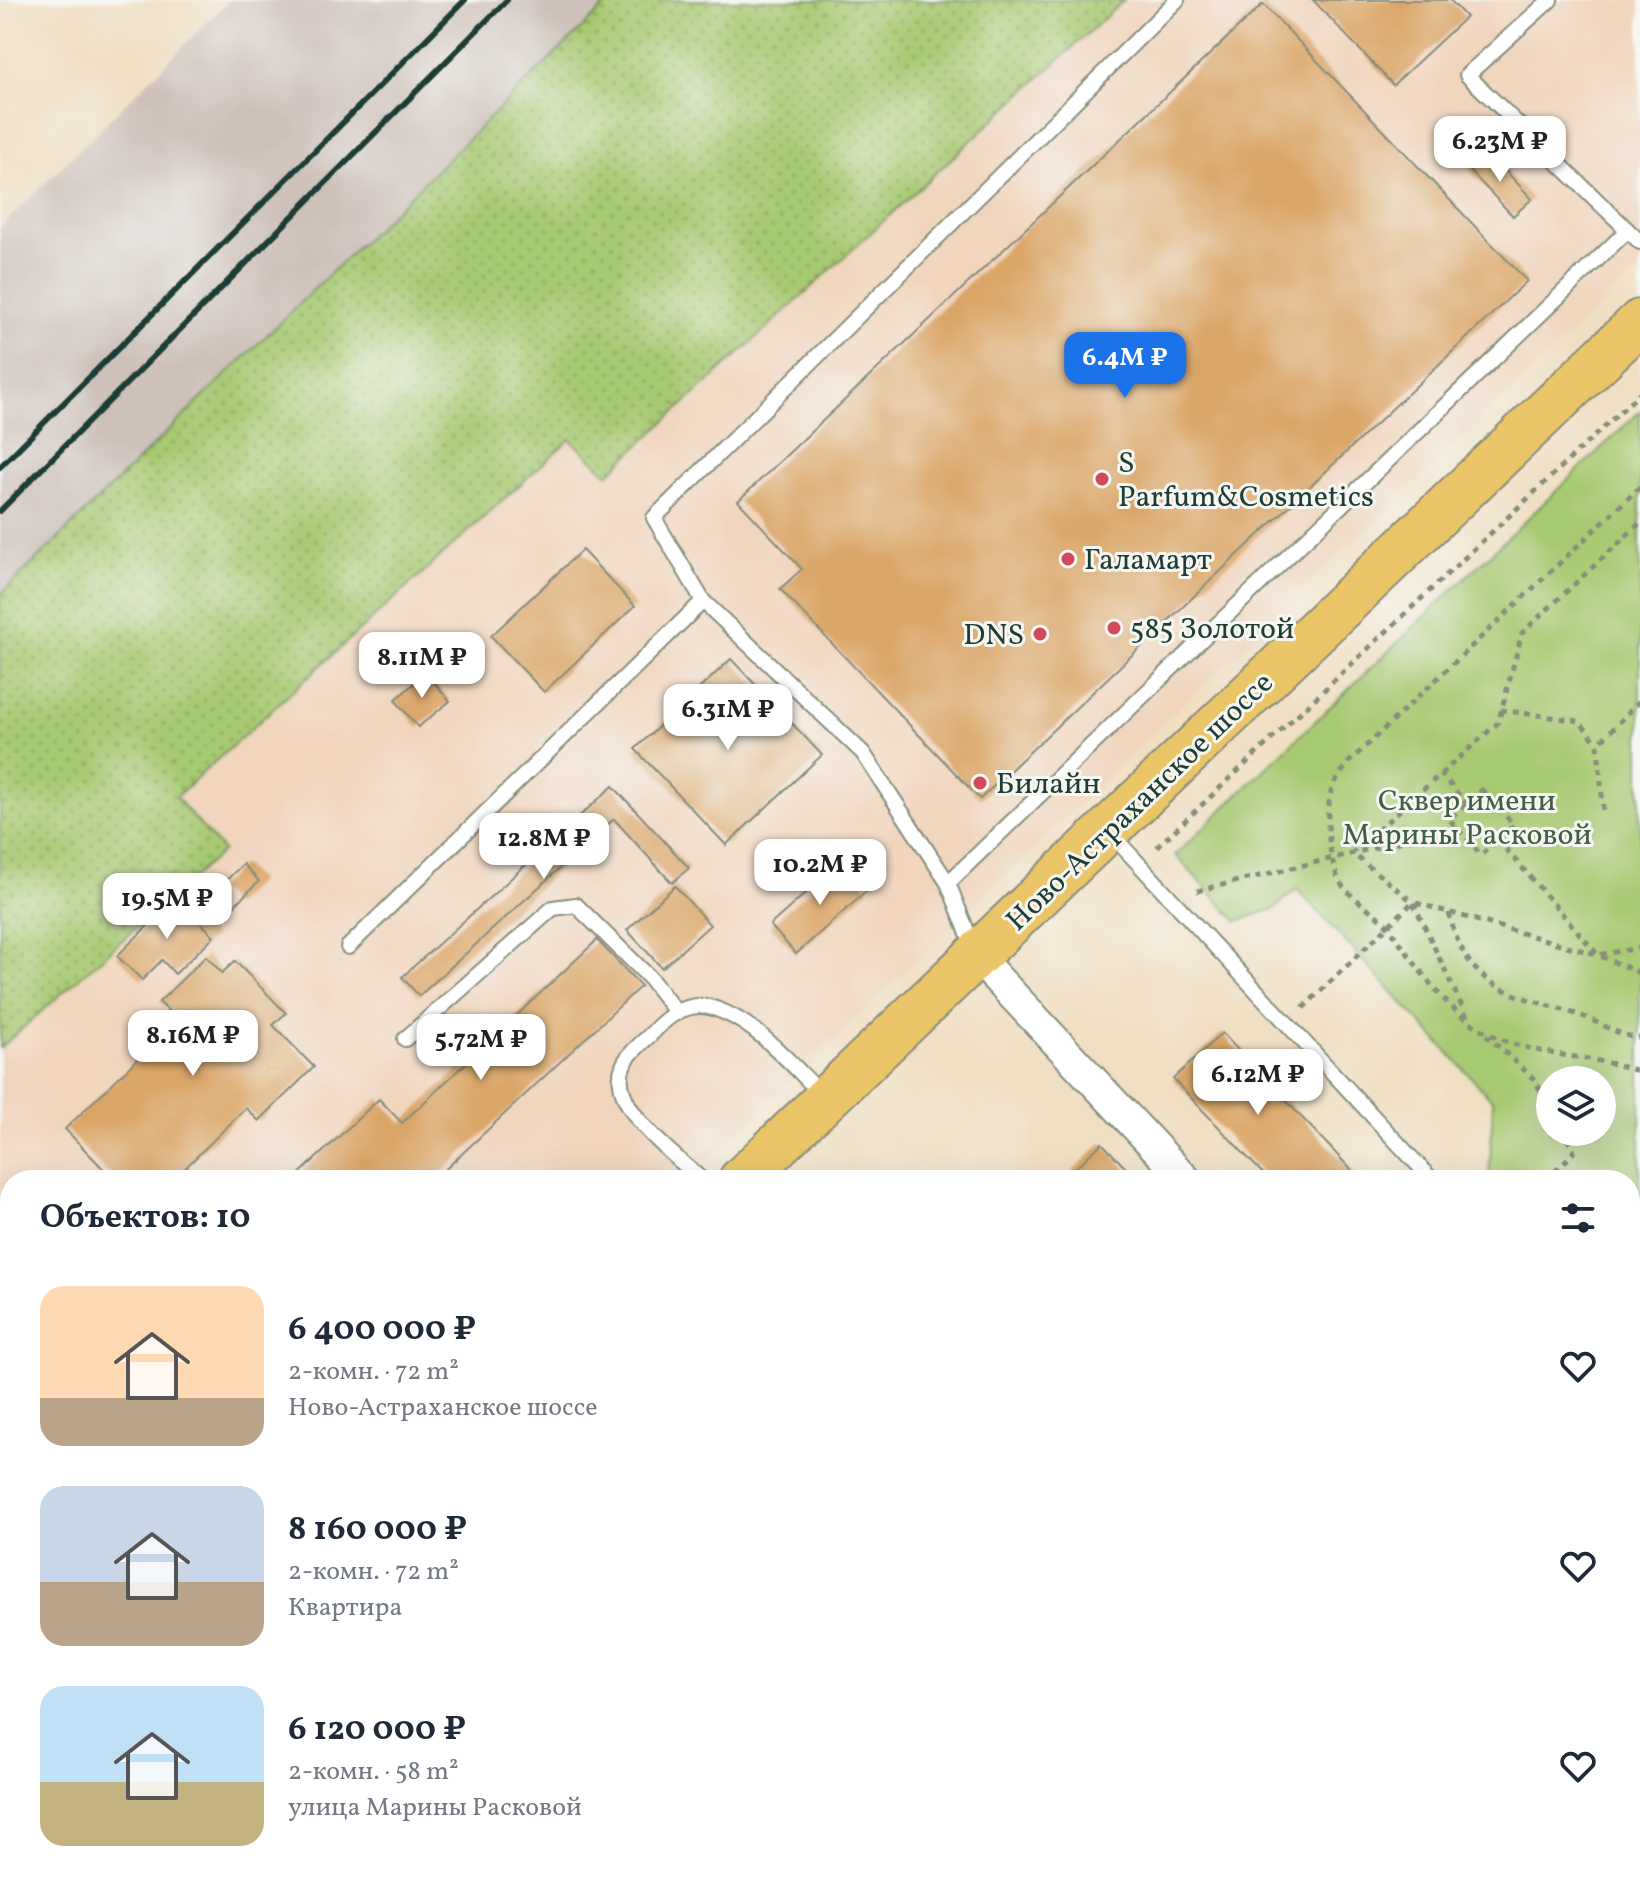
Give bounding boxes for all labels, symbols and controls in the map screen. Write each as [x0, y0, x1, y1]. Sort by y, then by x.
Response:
pin: 6.23M ₽ [1426, 116, 1574, 184]
text: 6.23M ₽ [1452, 124, 1548, 160]
pin: 6.4M ₽ [1060, 332, 1190, 400]
text: 6.4M ₽ [1082, 340, 1168, 376]
place label: S Parfum&Cosmetics [1118, 443, 1374, 519]
marker: S Parfum&Cosmetics [1093, 470, 1111, 488]
place label: Галамарт [1084, 540, 1212, 582]
marker: Галамарт [1059, 550, 1077, 568]
place label: 585 Золотой [1130, 609, 1294, 651]
place label: DNS [963, 615, 1024, 657]
marker: 585 Золотой [1105, 619, 1123, 637]
marker: DNS [1031, 625, 1049, 643]
pin: 8.11M ₽ [348, 632, 496, 700]
text: 8.11M ₽ [377, 640, 467, 676]
street label: Ново-Астраханское шоссе [997, 663, 1284, 942]
pin: 6.31M ₽ [654, 684, 802, 752]
text: 6.31M ₽ [681, 692, 775, 728]
place label: Билайн [996, 764, 1101, 806]
marker: Билайн [971, 774, 989, 792]
park label: Сквер имени Марины Расковой [1342, 781, 1592, 857]
pin: 12.8M ₽ [470, 813, 618, 881]
text: 12.8M ₽ [497, 821, 591, 857]
pin: 10.2M ₽ [746, 839, 894, 907]
text: 10.2M ₽ [772, 847, 868, 883]
pin: 19.5M ₽ [93, 873, 241, 941]
text: 19.5M ₽ [121, 881, 213, 917]
pin: 8.16M ₽ [119, 1010, 267, 1078]
pin: 5.72M ₽ [407, 1014, 555, 1082]
text: 8.16M ₽ [146, 1018, 240, 1054]
text: 5.72M ₽ [435, 1022, 527, 1058]
pin: 6.12M ₽ [1184, 1049, 1332, 1117]
text: 6.12M ₽ [1211, 1057, 1305, 1093]
map controls [1536, 1066, 1616, 1146]
button: layers [1536, 1066, 1616, 1146]
text: Объектов: 10 [40, 1195, 250, 1242]
icon: filters [1556, 1196, 1600, 1240]
text: 6 400 000 ₽ [288, 1307, 476, 1354]
icon: home [104, 1318, 200, 1414]
icon: heart [1556, 1344, 1600, 1388]
text: 2-комн. · 72 m² [288, 1354, 459, 1390]
text: Ново-Астраханское шоссе [288, 1390, 598, 1426]
text: 8 160 000 ₽ [288, 1507, 467, 1554]
icon: home [104, 1518, 200, 1614]
icon: heart [1556, 1544, 1600, 1588]
text: 2-комн. · 72 m² [288, 1554, 459, 1590]
text: Квартира [288, 1590, 402, 1626]
text: 6 120 000 ₽ [288, 1707, 466, 1754]
icon: home [104, 1718, 200, 1814]
icon: heart [1556, 1744, 1600, 1788]
text: 2-комн. · 58 m² [288, 1754, 459, 1790]
text: улица Марины Расковой [288, 1790, 582, 1826]

